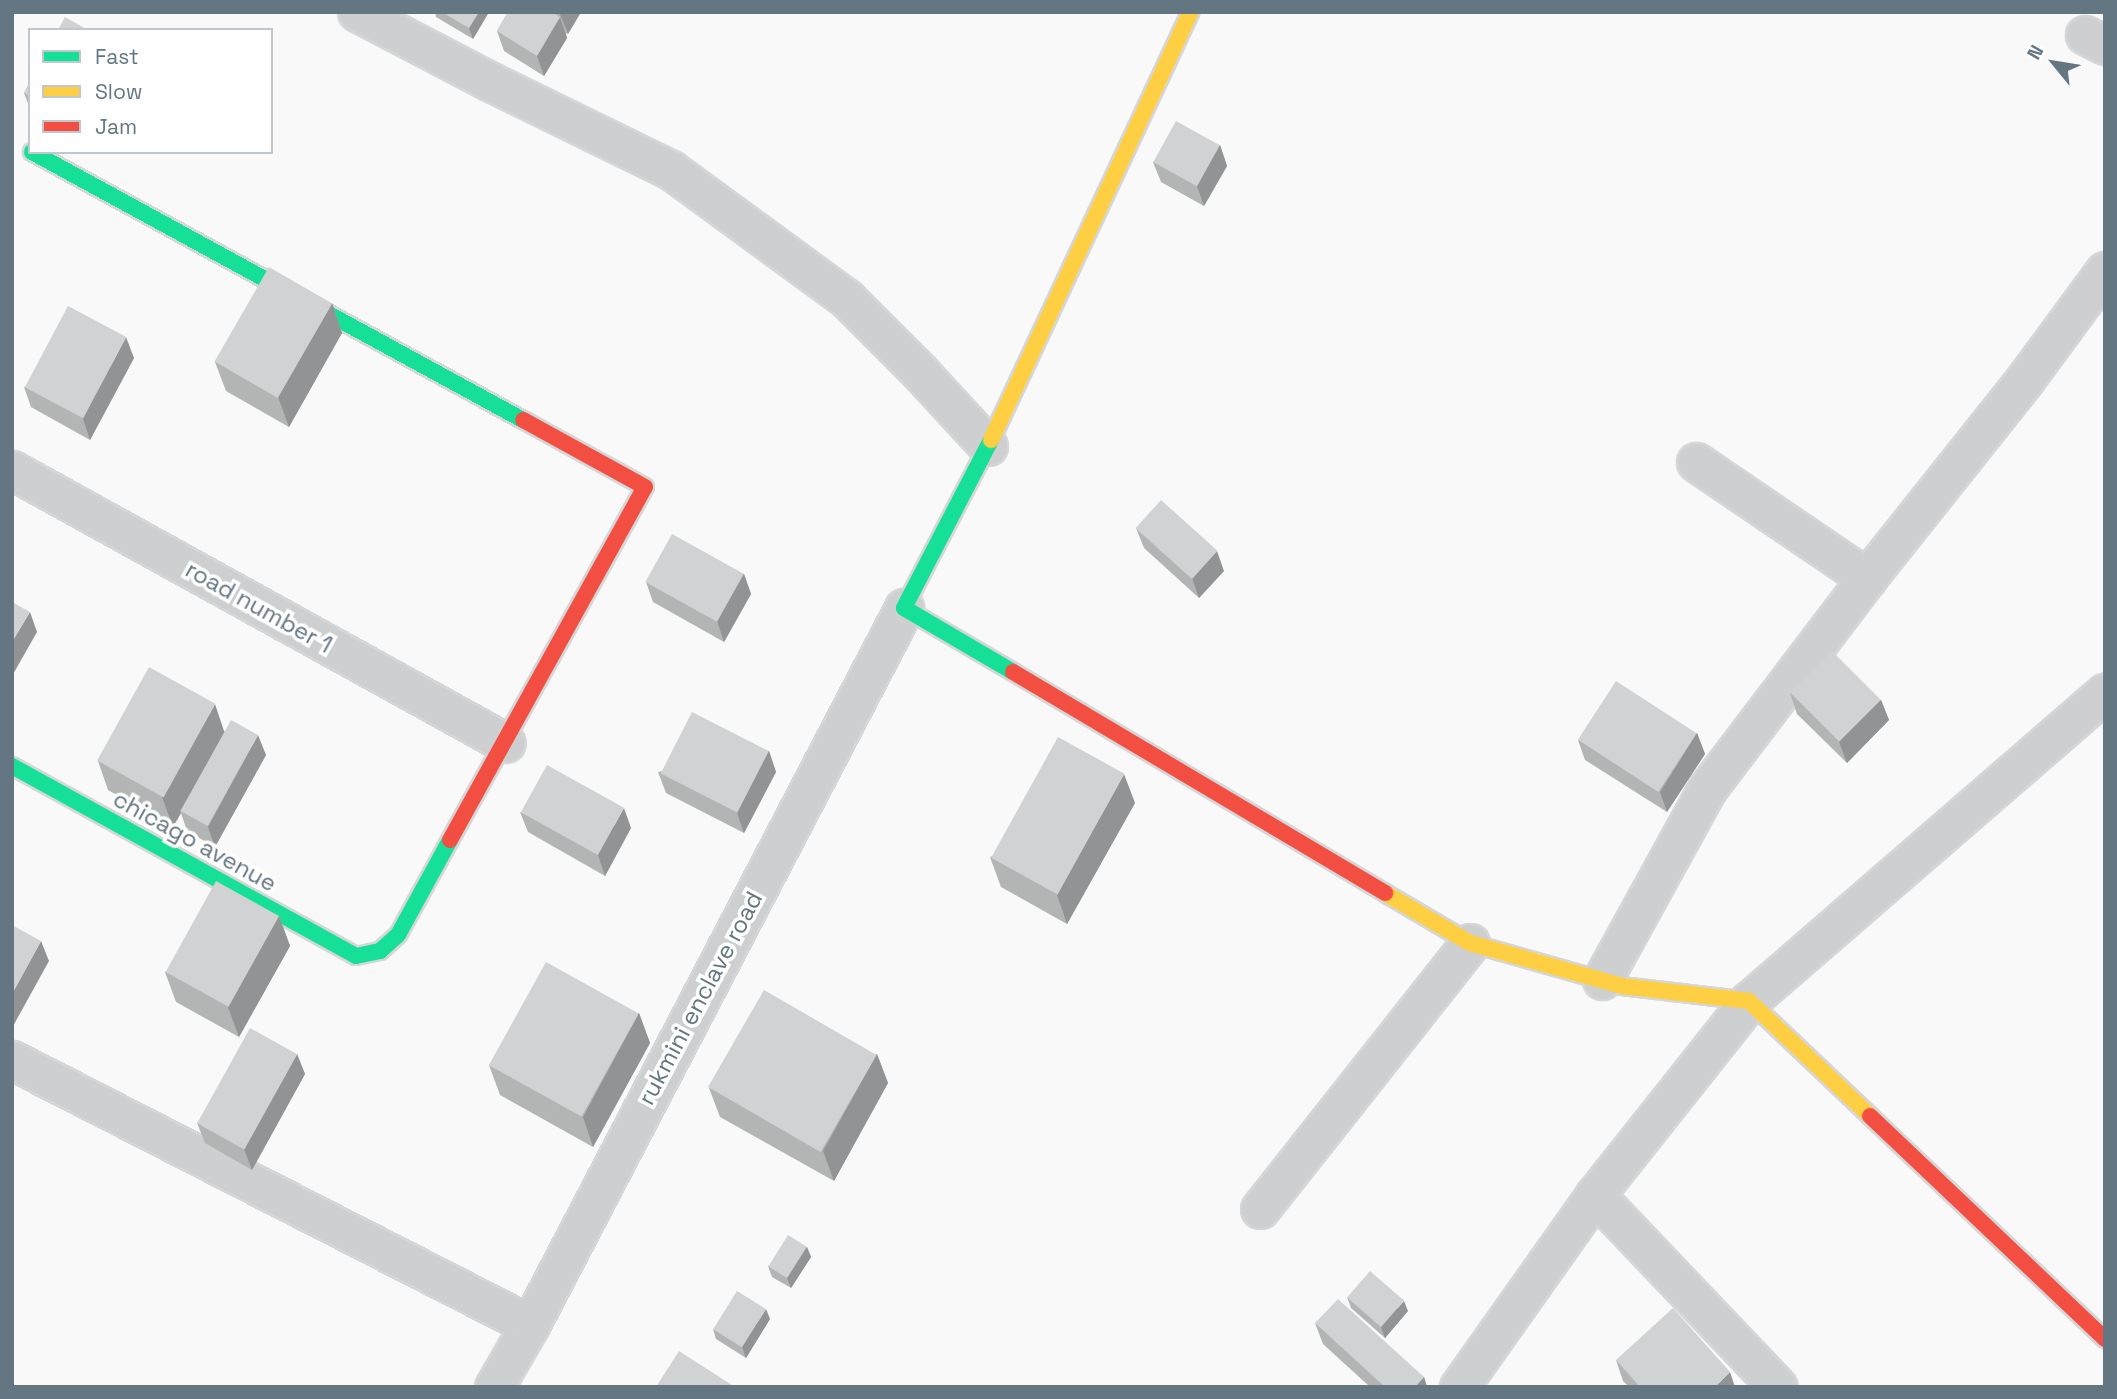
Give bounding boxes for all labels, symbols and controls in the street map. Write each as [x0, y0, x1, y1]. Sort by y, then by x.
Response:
legend [28, 28, 273, 154]
north arrow [2019, 28, 2089, 98]
text: N [2021, 40, 2049, 64]
text: Fast [95, 43, 139, 70]
text: Slow [95, 78, 143, 105]
text: Jam [95, 113, 137, 140]
street label: road number 1 [181, 555, 337, 659]
street label: chicago avenue [108, 784, 282, 898]
street label: rukmini enclave road [632, 886, 768, 1110]

